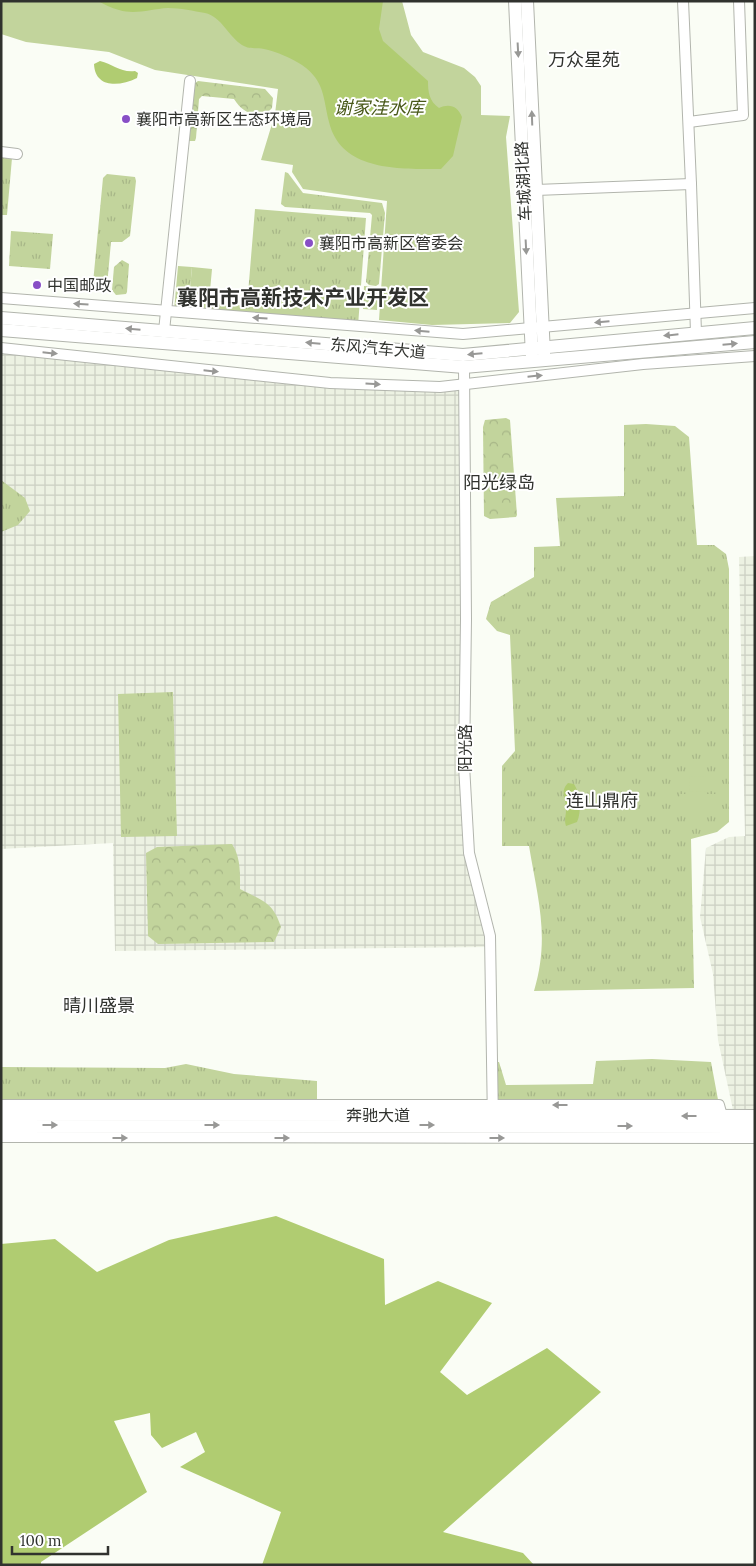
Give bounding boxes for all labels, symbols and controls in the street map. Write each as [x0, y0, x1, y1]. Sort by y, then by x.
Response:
one-way arrow [514, 42, 522, 58]
district label: 万众星苑 [548, 48, 620, 71]
water label: 谢家洼水库 [334, 96, 427, 119]
place label: 襄阳市高新区生态环境局 [136, 109, 312, 129]
one-way arrow [528, 110, 536, 126]
marker: 襄阳市高新区生态环境局 [120, 113, 132, 125]
street label: 车城湖北路 [511, 141, 535, 221]
place label: 襄阳市高新区管委会 [319, 233, 463, 253]
marker: 襄阳市高新区管委会 [303, 237, 315, 249]
one-way arrow [523, 240, 531, 256]
place label: 中国邮政 [47, 275, 111, 295]
marker: 中国邮政 [31, 279, 43, 291]
district label: 襄阳市高新技术产业开发区 [177, 284, 429, 311]
one-way arrow [73, 299, 89, 307]
one-way arrow [252, 313, 268, 321]
one-way arrow [593, 318, 609, 326]
one-way arrow [125, 324, 141, 332]
one-way arrow [414, 326, 430, 334]
one-way arrow [663, 331, 679, 339]
street label: 东风汽车大道 [329, 334, 427, 362]
one-way arrow [304, 339, 320, 347]
one-way arrow [722, 339, 738, 347]
one-way arrow [42, 349, 58, 357]
one-way arrow [466, 350, 482, 358]
one-way arrow [204, 367, 220, 375]
one-way arrow [527, 372, 543, 380]
one-way arrow [365, 381, 381, 389]
district label: 阳光绿岛 [463, 471, 535, 494]
street label: 阳光路 [455, 724, 475, 772]
district label: 连山鼎府 [566, 789, 638, 812]
district label: 晴川盛景 [63, 994, 135, 1017]
one-way arrow [552, 1101, 568, 1109]
street label: 奔驰大道 [346, 1105, 410, 1125]
one-way arrow [680, 1112, 696, 1120]
one-way arrow [42, 1121, 58, 1129]
one-way arrow [205, 1121, 221, 1129]
one-way arrow [420, 1122, 436, 1130]
one-way arrow [617, 1122, 633, 1130]
one-way arrow [112, 1134, 128, 1142]
one-way arrow [275, 1134, 291, 1142]
one-way arrow [490, 1134, 506, 1142]
scale bar [12, 1524, 109, 1556]
text: 100 m [20, 1531, 61, 1550]

